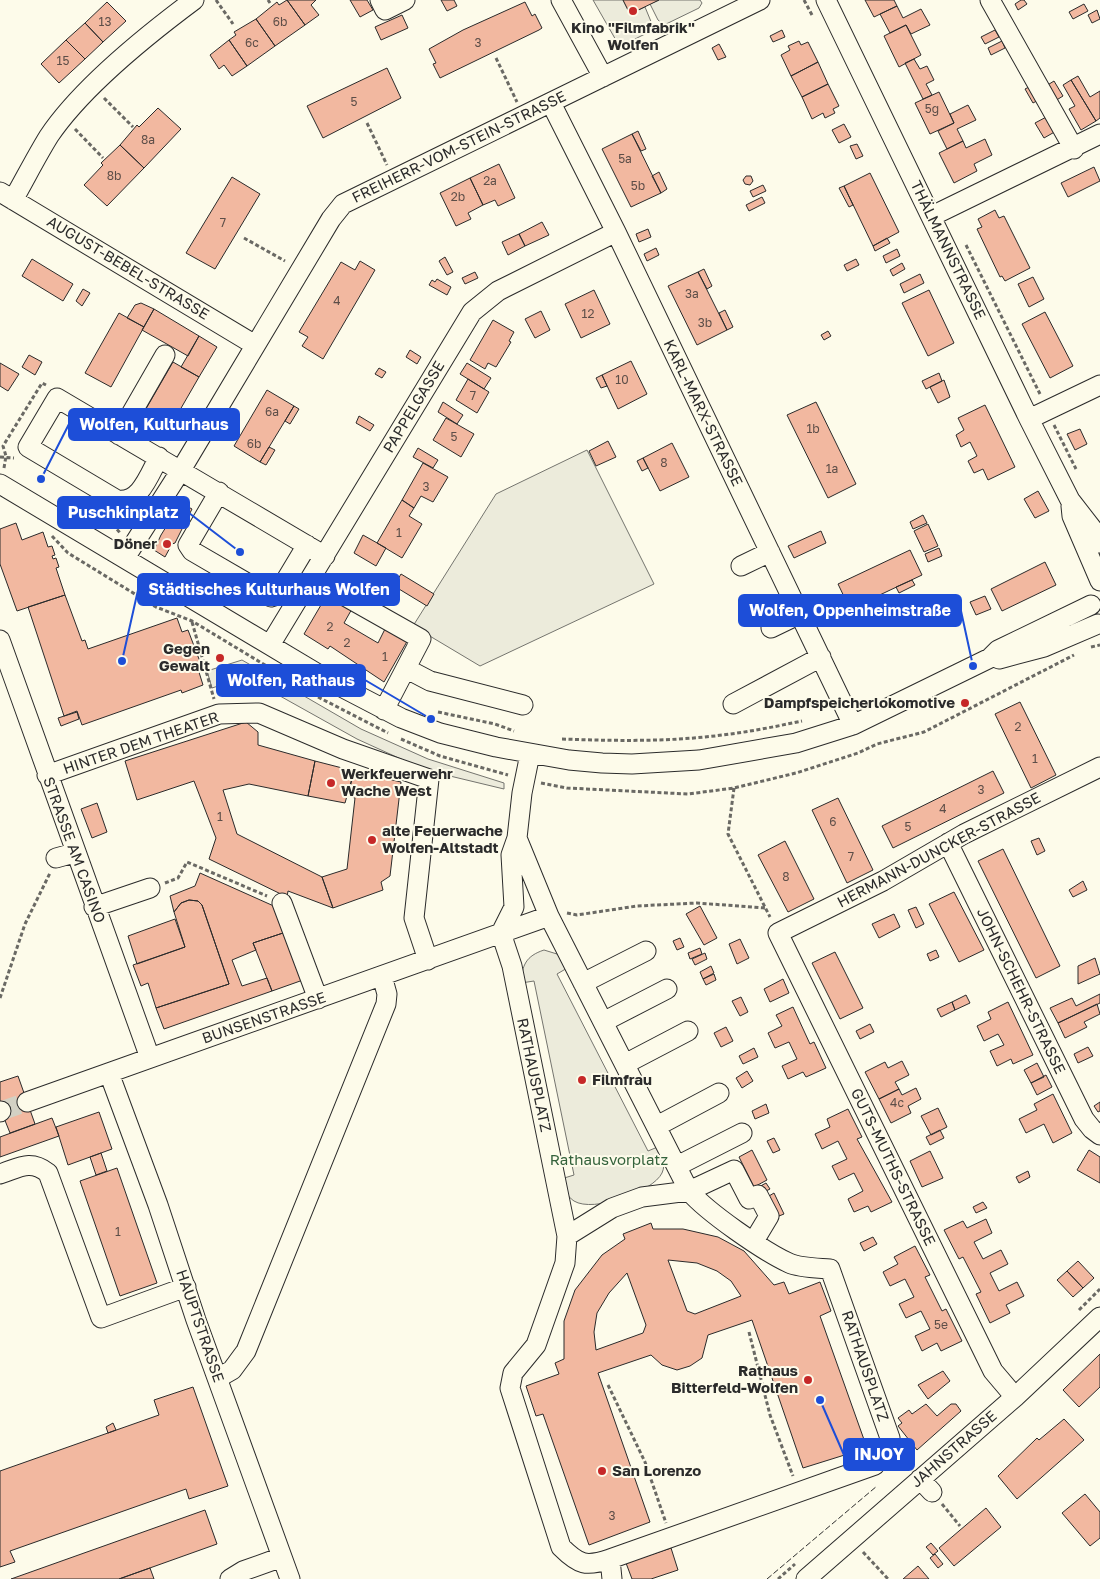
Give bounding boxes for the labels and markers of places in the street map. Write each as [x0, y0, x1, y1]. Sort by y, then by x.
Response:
marker: Kino "Filmfabrik" Wolfen [627, 5, 639, 17]
place label: Kino "Filmfabrik" Wolfen [571, 18, 695, 53]
callout: Wolfen, Kulturhaus [69, 409, 239, 440]
callout: Puschkinplatz [58, 497, 189, 528]
place label: Döner [113, 534, 157, 552]
marker: Döner [161, 538, 173, 550]
callout: Städtisches Kulturhaus Wolfen [138, 574, 399, 605]
callout: Wolfen, Oppenheimstraße [739, 595, 961, 626]
place label: Gegen Gewalt [159, 639, 210, 674]
marker: Gegen Gewalt [214, 652, 226, 664]
callout: Wolfen, Rathaus [217, 665, 365, 696]
place label: Dampfspeicherlokomotive [764, 693, 955, 711]
marker: Dampfspeicherlokomotive [959, 697, 971, 709]
place label: Werkfeuerwehr Wache West [341, 764, 453, 799]
marker: Werkfeuerwehr Wache West [325, 777, 337, 789]
place label: alte Feuerwache Wolfen-Altstadt [382, 821, 503, 856]
marker: alte Feuerwache Wolfen-Altstadt [366, 834, 378, 846]
place label: Filmfrau [592, 1070, 652, 1088]
marker: Filmfrau [576, 1074, 588, 1086]
place label: Rathaus Bitterfeld-Wolfen [671, 1361, 798, 1396]
marker: Rathaus Bitterfeld-Wolfen [802, 1374, 814, 1386]
callout: INJOY [844, 1439, 914, 1470]
place label: San Lorenzo [612, 1461, 701, 1479]
marker: San Lorenzo [596, 1465, 608, 1477]

